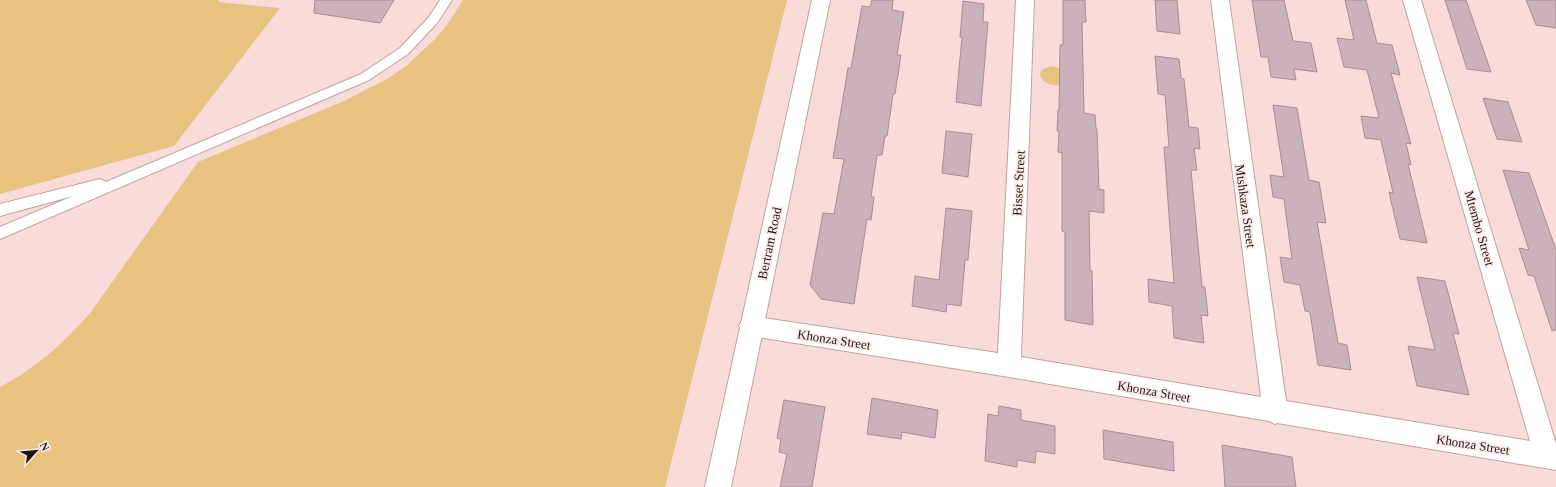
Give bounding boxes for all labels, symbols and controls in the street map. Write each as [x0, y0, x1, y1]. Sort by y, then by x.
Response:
street label: Bisset Street [1009, 150, 1028, 216]
street label: Mtshkaza Street [1232, 163, 1259, 249]
street label: Mtembo Street [1462, 189, 1498, 268]
street label: Bertram Road [755, 205, 785, 281]
street label: Khonza Street [796, 326, 872, 353]
street label: Khonza Street [1116, 378, 1192, 405]
north arrow [16, 431, 56, 471]
street label: Khonza Street [1435, 431, 1511, 458]
text: N [38, 440, 52, 453]

